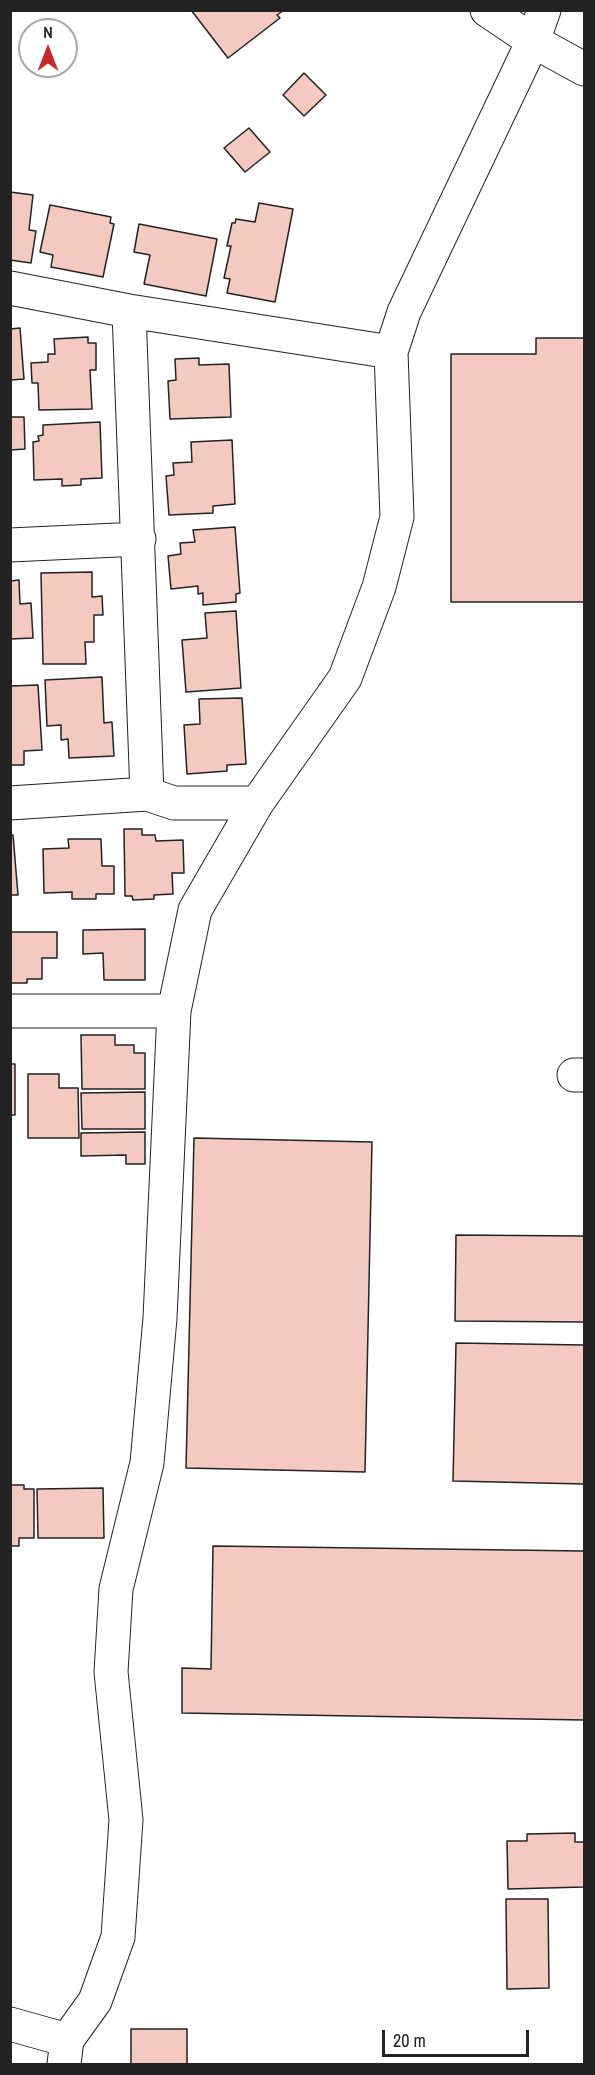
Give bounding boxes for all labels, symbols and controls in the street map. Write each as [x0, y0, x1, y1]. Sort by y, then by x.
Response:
north arrow [18, 18, 78, 78]
text: N [43, 21, 53, 43]
scale bar [385, 2018, 532, 2056]
text: 20 m [393, 2028, 426, 2053]

